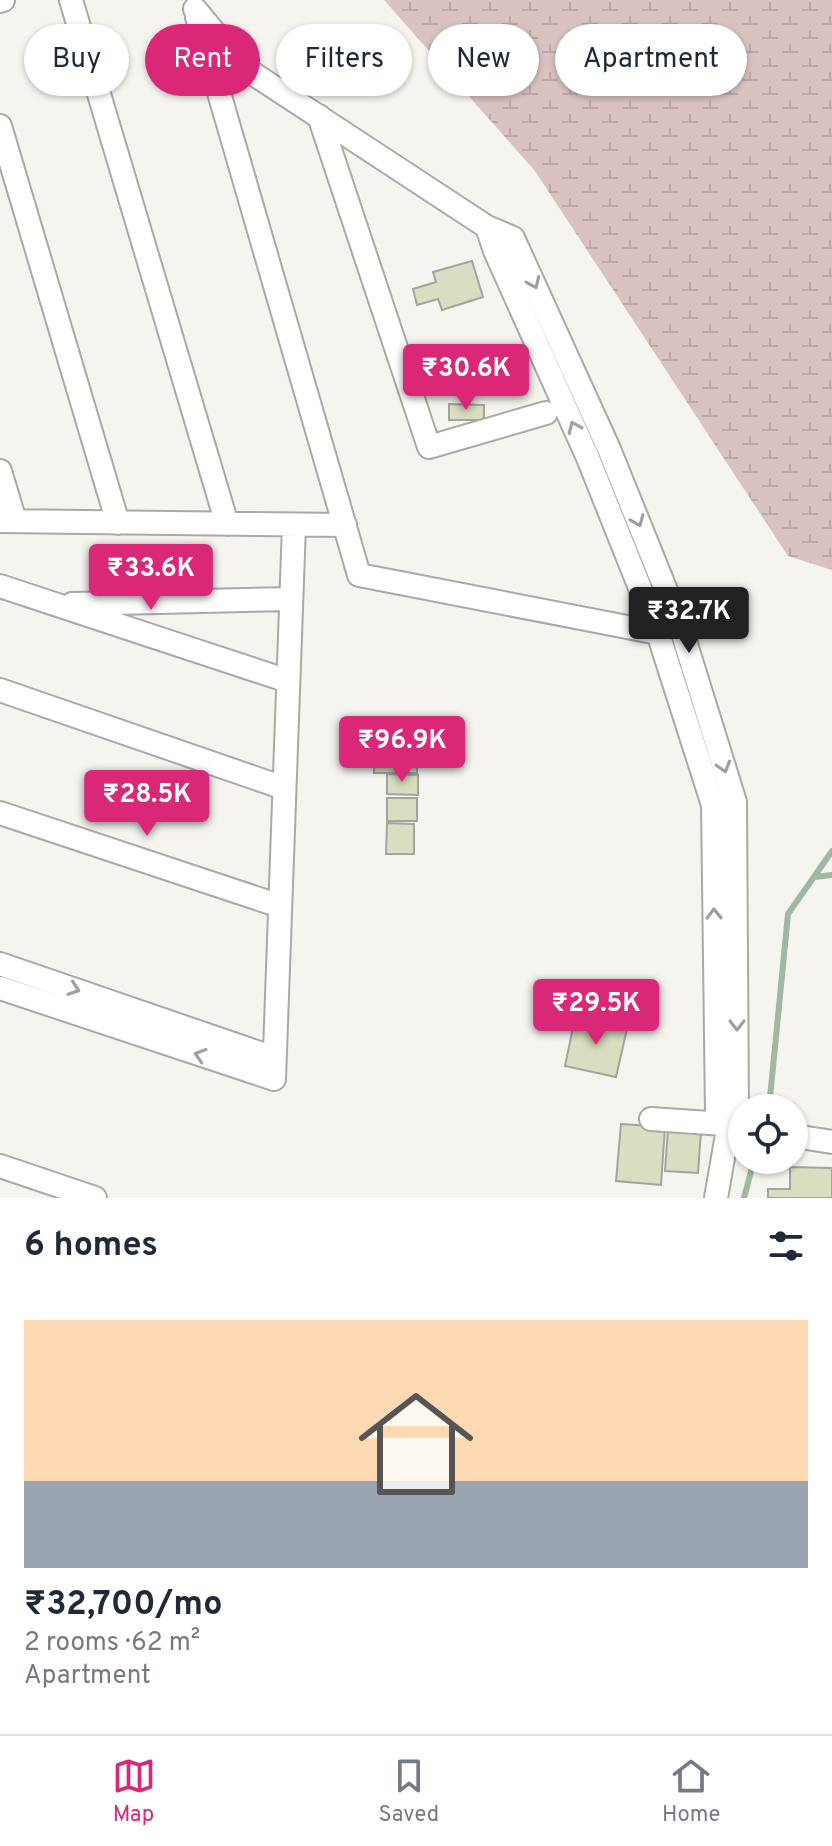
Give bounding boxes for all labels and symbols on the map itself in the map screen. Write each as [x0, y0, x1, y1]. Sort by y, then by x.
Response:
one-way arrow [524, 275, 540, 290]
pin: ₹30.6K [401, 344, 531, 412]
one-way arrow [568, 421, 584, 435]
one-way arrow [628, 513, 645, 527]
pin: ₹33.6K [86, 544, 216, 612]
pin: ₹32.7K [624, 587, 754, 655]
pin: ₹96.9K [337, 716, 467, 784]
one-way arrow [715, 759, 731, 773]
pin: ₹28.5K [82, 770, 212, 838]
one-way arrow [706, 907, 723, 920]
pin: ₹29.5K [531, 979, 661, 1047]
one-way arrow [66, 980, 80, 996]
one-way arrow [728, 1019, 746, 1032]
one-way arrow [193, 1048, 207, 1064]

